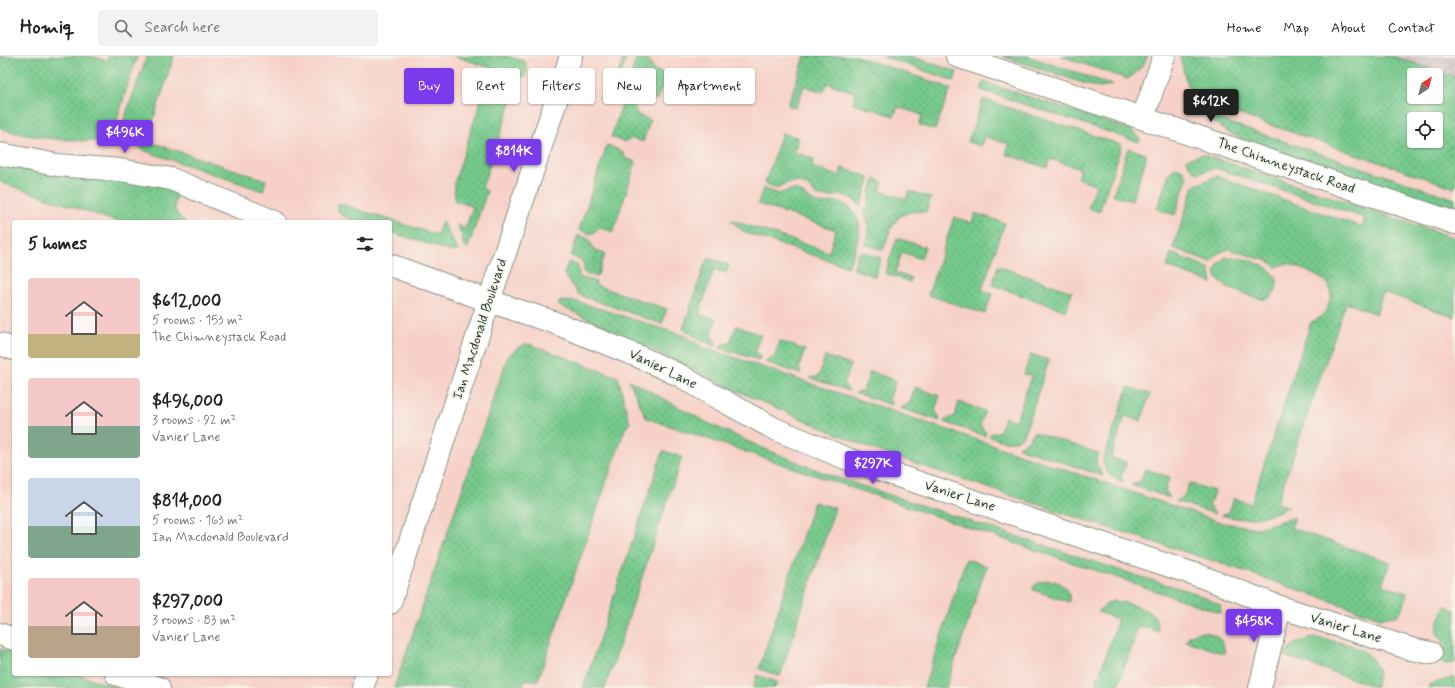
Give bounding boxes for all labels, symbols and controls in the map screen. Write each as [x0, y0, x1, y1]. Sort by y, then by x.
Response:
search box [98, 10, 378, 46]
text: Homiq [20, 15, 74, 40]
icon: search [112, 17, 134, 39]
text: Search here [144, 18, 220, 38]
text: Home [1227, 19, 1261, 37]
text: Map [1283, 19, 1309, 37]
text: About [1331, 19, 1366, 37]
text: Contact [1388, 19, 1435, 37]
chip: Buy [404, 68, 454, 104]
chip: Rent [462, 68, 520, 104]
chip: Filters [528, 68, 595, 104]
chip: New [603, 68, 656, 104]
chip: Apartment [664, 68, 755, 104]
north arrow [1407, 68, 1443, 104]
map controls [1407, 68, 1443, 148]
pin: $612K [1183, 89, 1239, 123]
text: $612K [1193, 93, 1229, 110]
button: locate [1407, 112, 1443, 148]
pin: $496K [97, 120, 153, 154]
text: $496K [106, 124, 144, 141]
street label: The Chimneystack Road [1215, 134, 1357, 198]
pin: $814K [486, 139, 542, 173]
text: $814K [495, 143, 533, 160]
text: 5 homes [28, 233, 87, 255]
icon: filters [354, 233, 376, 255]
street label: Ian Macdonald Boulevard [449, 256, 511, 402]
text: $612,000 [152, 290, 221, 312]
icon: home [60, 294, 108, 342]
text: 5 rooms · 153 m² [152, 312, 243, 329]
text: The Chimneystack Road [152, 329, 286, 346]
street label: Vanier Lane [626, 345, 700, 393]
text: $496,000 [152, 390, 223, 412]
icon: home [60, 394, 108, 442]
text: 3 rooms · 92 m² [152, 412, 236, 429]
text: Vanier Lane [152, 429, 220, 446]
pin: $297K [845, 451, 901, 485]
text: $297K [854, 455, 892, 472]
street label: Vanier Lane [922, 476, 998, 516]
text: $814,000 [152, 490, 222, 512]
icon: home [60, 494, 108, 542]
text: 5 rooms · 163 m² [152, 512, 243, 529]
text: Ian Macdonald Boulevard [152, 529, 289, 546]
text: $297,000 [152, 590, 223, 612]
icon: home [60, 594, 108, 642]
pin: $458K [1226, 609, 1282, 643]
street label: Vanier Lane [1308, 609, 1384, 647]
text: 3 rooms · 83 m² [152, 612, 236, 629]
text: $458K [1235, 613, 1273, 630]
text: Vanier Lane [152, 629, 220, 646]

